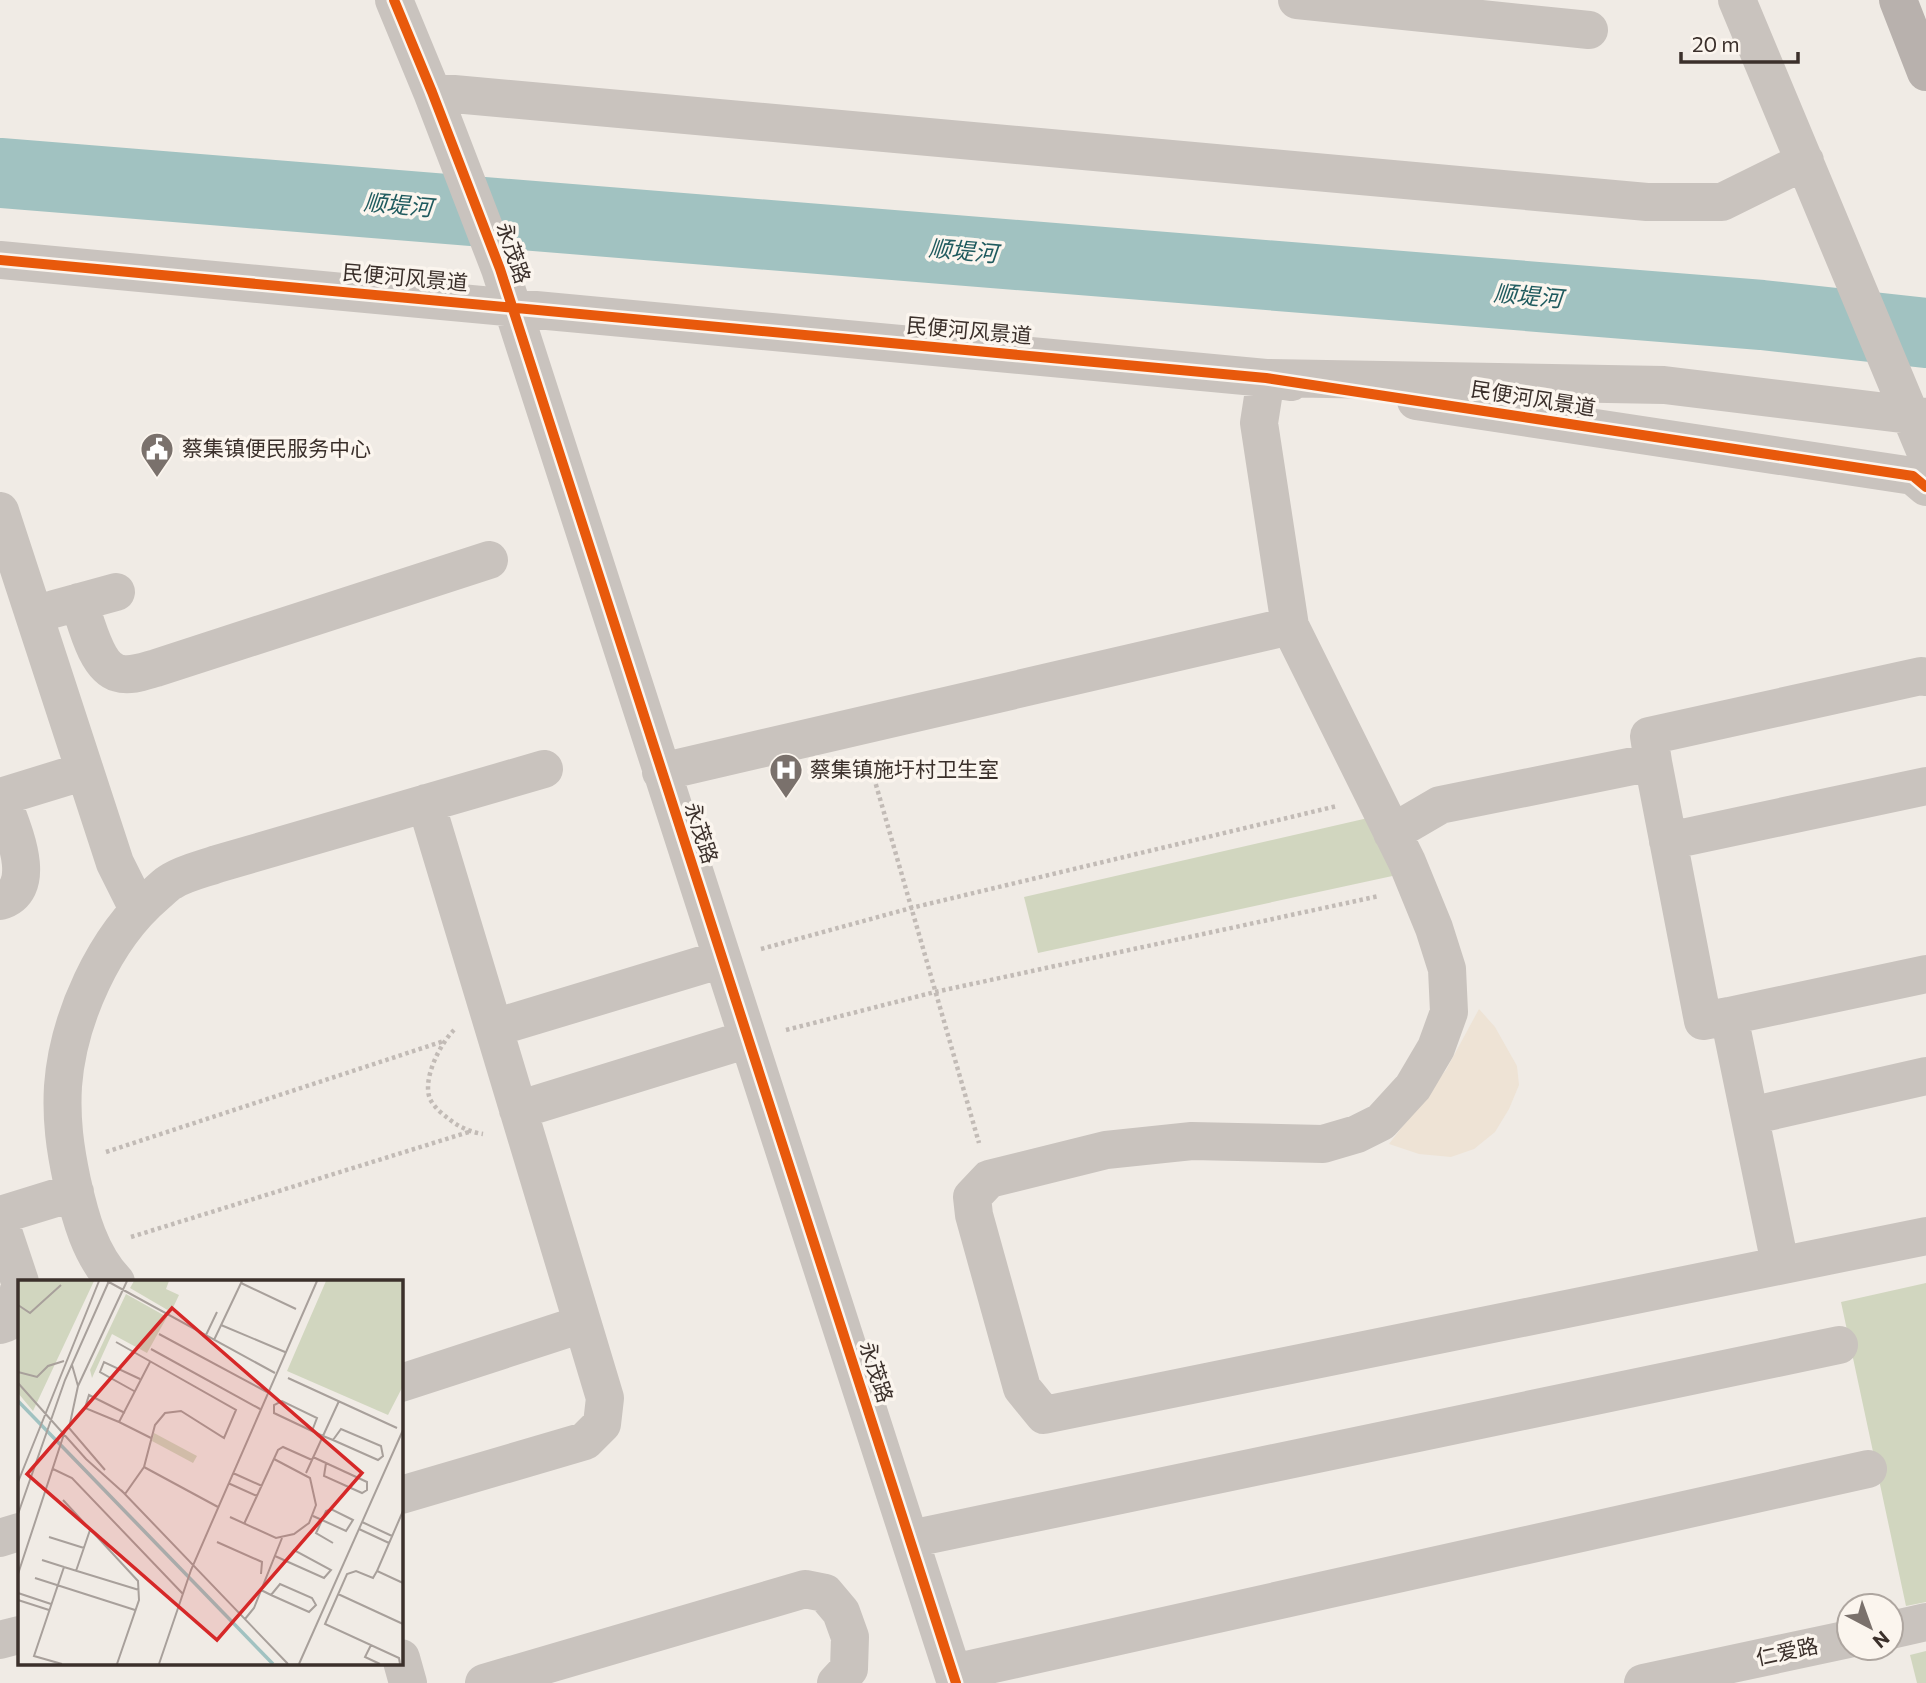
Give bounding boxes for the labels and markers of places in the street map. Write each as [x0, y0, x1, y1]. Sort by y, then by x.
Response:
public building icon: 蔡集镇便民服务中心 [138, 430, 176, 479]
place label: 蔡集镇便民服务中心 [182, 435, 371, 460]
hospital icon: 蔡集镇施圩村卫生室 [767, 751, 805, 800]
place label: 蔡集镇施圩村卫生室 [810, 756, 999, 781]

